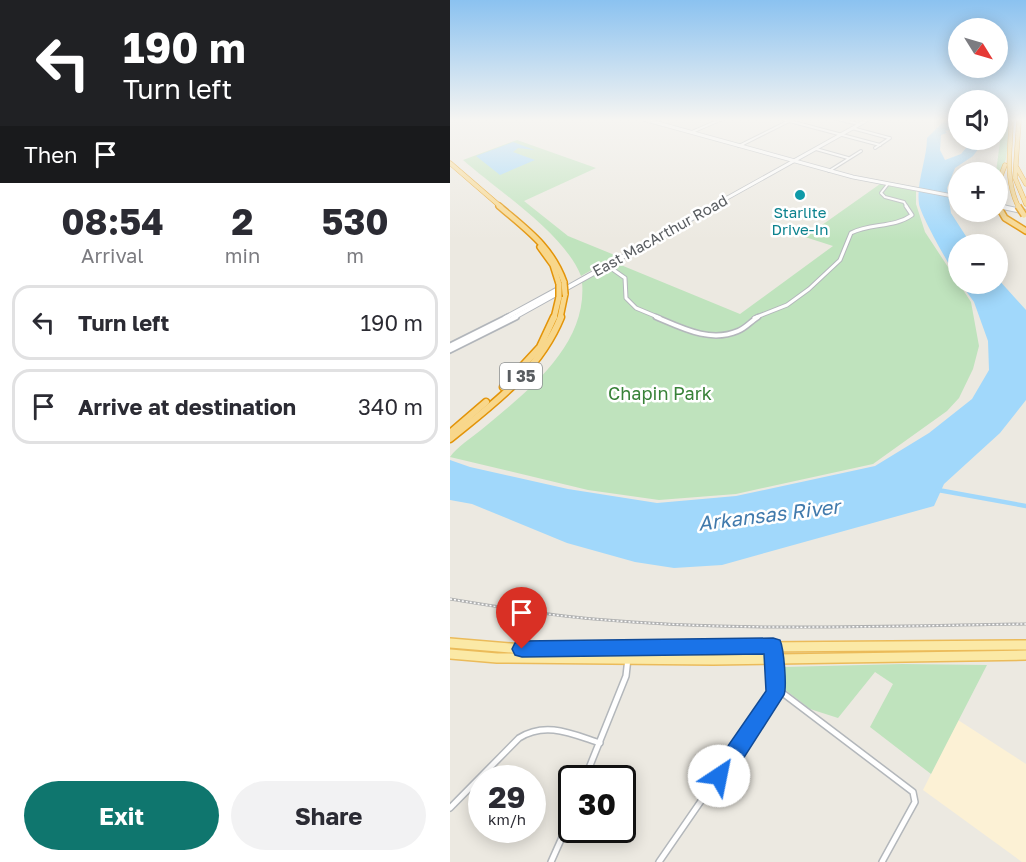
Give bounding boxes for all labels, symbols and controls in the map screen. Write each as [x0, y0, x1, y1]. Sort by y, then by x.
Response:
north arrow [948, 18, 1008, 78]
map controls [948, 18, 1008, 294]
text: 190 m [123, 22, 246, 72]
icon: left [24, 24, 102, 102]
text: Turn left [123, 73, 232, 105]
button: sound [948, 90, 1008, 150]
icon: arrive [89, 138, 122, 171]
text: Then [24, 141, 77, 168]
button: + [948, 162, 1008, 222]
marker: Starlite Drive-In [793, 188, 807, 202]
street label: East MacArthur Road [589, 191, 730, 280]
text: 08:54 [61, 200, 164, 243]
text: 2 [232, 200, 254, 243]
text: 530 [321, 200, 389, 243]
place label: Starlite Drive-In [772, 203, 828, 238]
button: − [948, 234, 1008, 294]
text: Arrival [81, 243, 144, 267]
text: min [225, 243, 260, 267]
text: m [346, 243, 364, 267]
icon: left [27, 306, 60, 339]
text: Turn left [78, 309, 169, 336]
text: 190 m [360, 309, 423, 336]
road number: I 35 [500, 363, 542, 389]
park label: Chapin Park [608, 382, 712, 404]
icon: arrive [27, 390, 60, 423]
text: Arrive at destination [78, 393, 296, 420]
text: 340 m [358, 393, 423, 420]
water label: Arkansas River [697, 493, 844, 535]
pin [496, 587, 547, 649]
icon: arrive [505, 596, 538, 629]
position arrow [687, 744, 751, 808]
speed limit sign: 30 [558, 765, 636, 843]
text: 29 [488, 779, 526, 815]
button: Exit [24, 781, 219, 850]
button: Share [231, 781, 426, 850]
text: km/h [488, 810, 526, 828]

